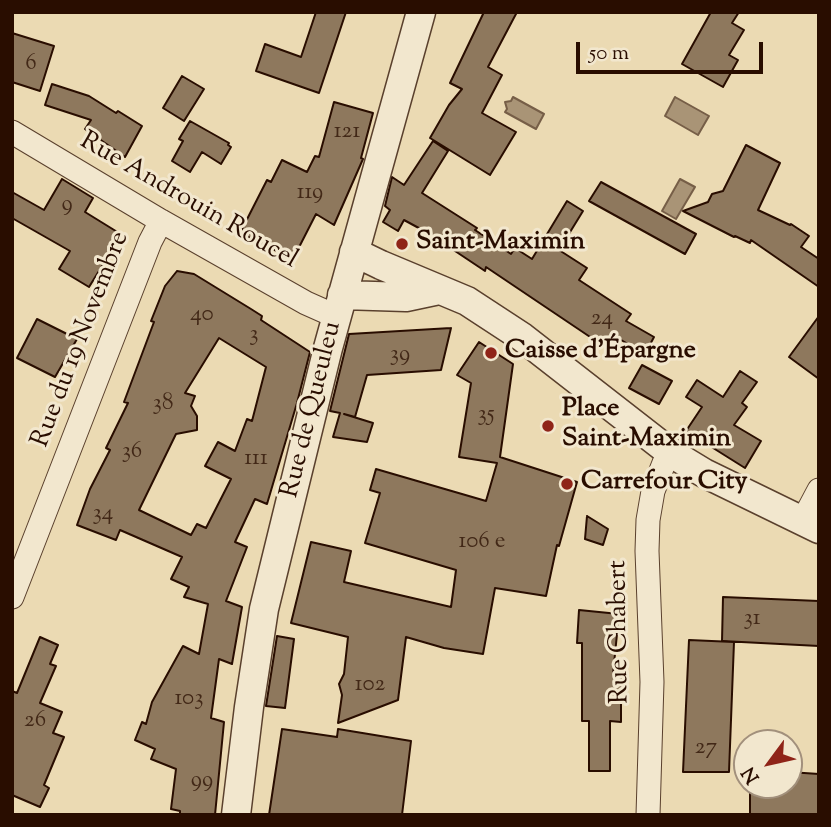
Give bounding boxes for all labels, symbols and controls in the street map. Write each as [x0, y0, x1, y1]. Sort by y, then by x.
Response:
scale bar [579, 28, 766, 72]
text: 50 m [589, 39, 629, 69]
house number: 6 [25, 51, 37, 79]
house number: 121 [334, 119, 360, 147]
street label: Rue Androuin Roucel [73, 127, 303, 277]
house number: 119 [297, 180, 323, 208]
house number: 9 [61, 192, 73, 220]
street label: Rue du 19 Novembre [27, 228, 137, 452]
place label: Saint-Maximin [416, 228, 585, 260]
marker: Saint-Maximin [394, 236, 410, 252]
house number: 40 [190, 302, 214, 330]
house number: 24 [591, 306, 613, 334]
street label: Rue de Queuleu [276, 319, 350, 501]
house number: 3 [249, 322, 259, 350]
place label: Caisse d'Épargne [505, 337, 696, 369]
house number: 39 [390, 342, 410, 370]
marker: Caisse d'Épargne [483, 345, 499, 361]
house number: 38 [153, 391, 173, 419]
place label: Place Saint-Maximin [562, 395, 731, 457]
house number: 35 [477, 402, 495, 430]
marker: Place Saint-Maximin [540, 418, 556, 434]
house number: 36 [122, 439, 142, 467]
house number: 111 [244, 446, 268, 474]
place label: Carrefour City [581, 468, 747, 500]
marker: Carrefour City [559, 476, 575, 492]
house number: 34 [93, 501, 113, 529]
house number: 106 e [459, 529, 505, 557]
street label: Rue Chabert [604, 560, 638, 704]
house number: 31 [743, 606, 761, 634]
house number: 102 [355, 672, 385, 700]
house number: 103 [174, 686, 204, 714]
house number: 26 [24, 708, 46, 736]
north arrow [733, 729, 803, 799]
house number: 27 [695, 735, 717, 763]
text: N [736, 761, 767, 788]
house number: 99 [191, 768, 213, 796]

